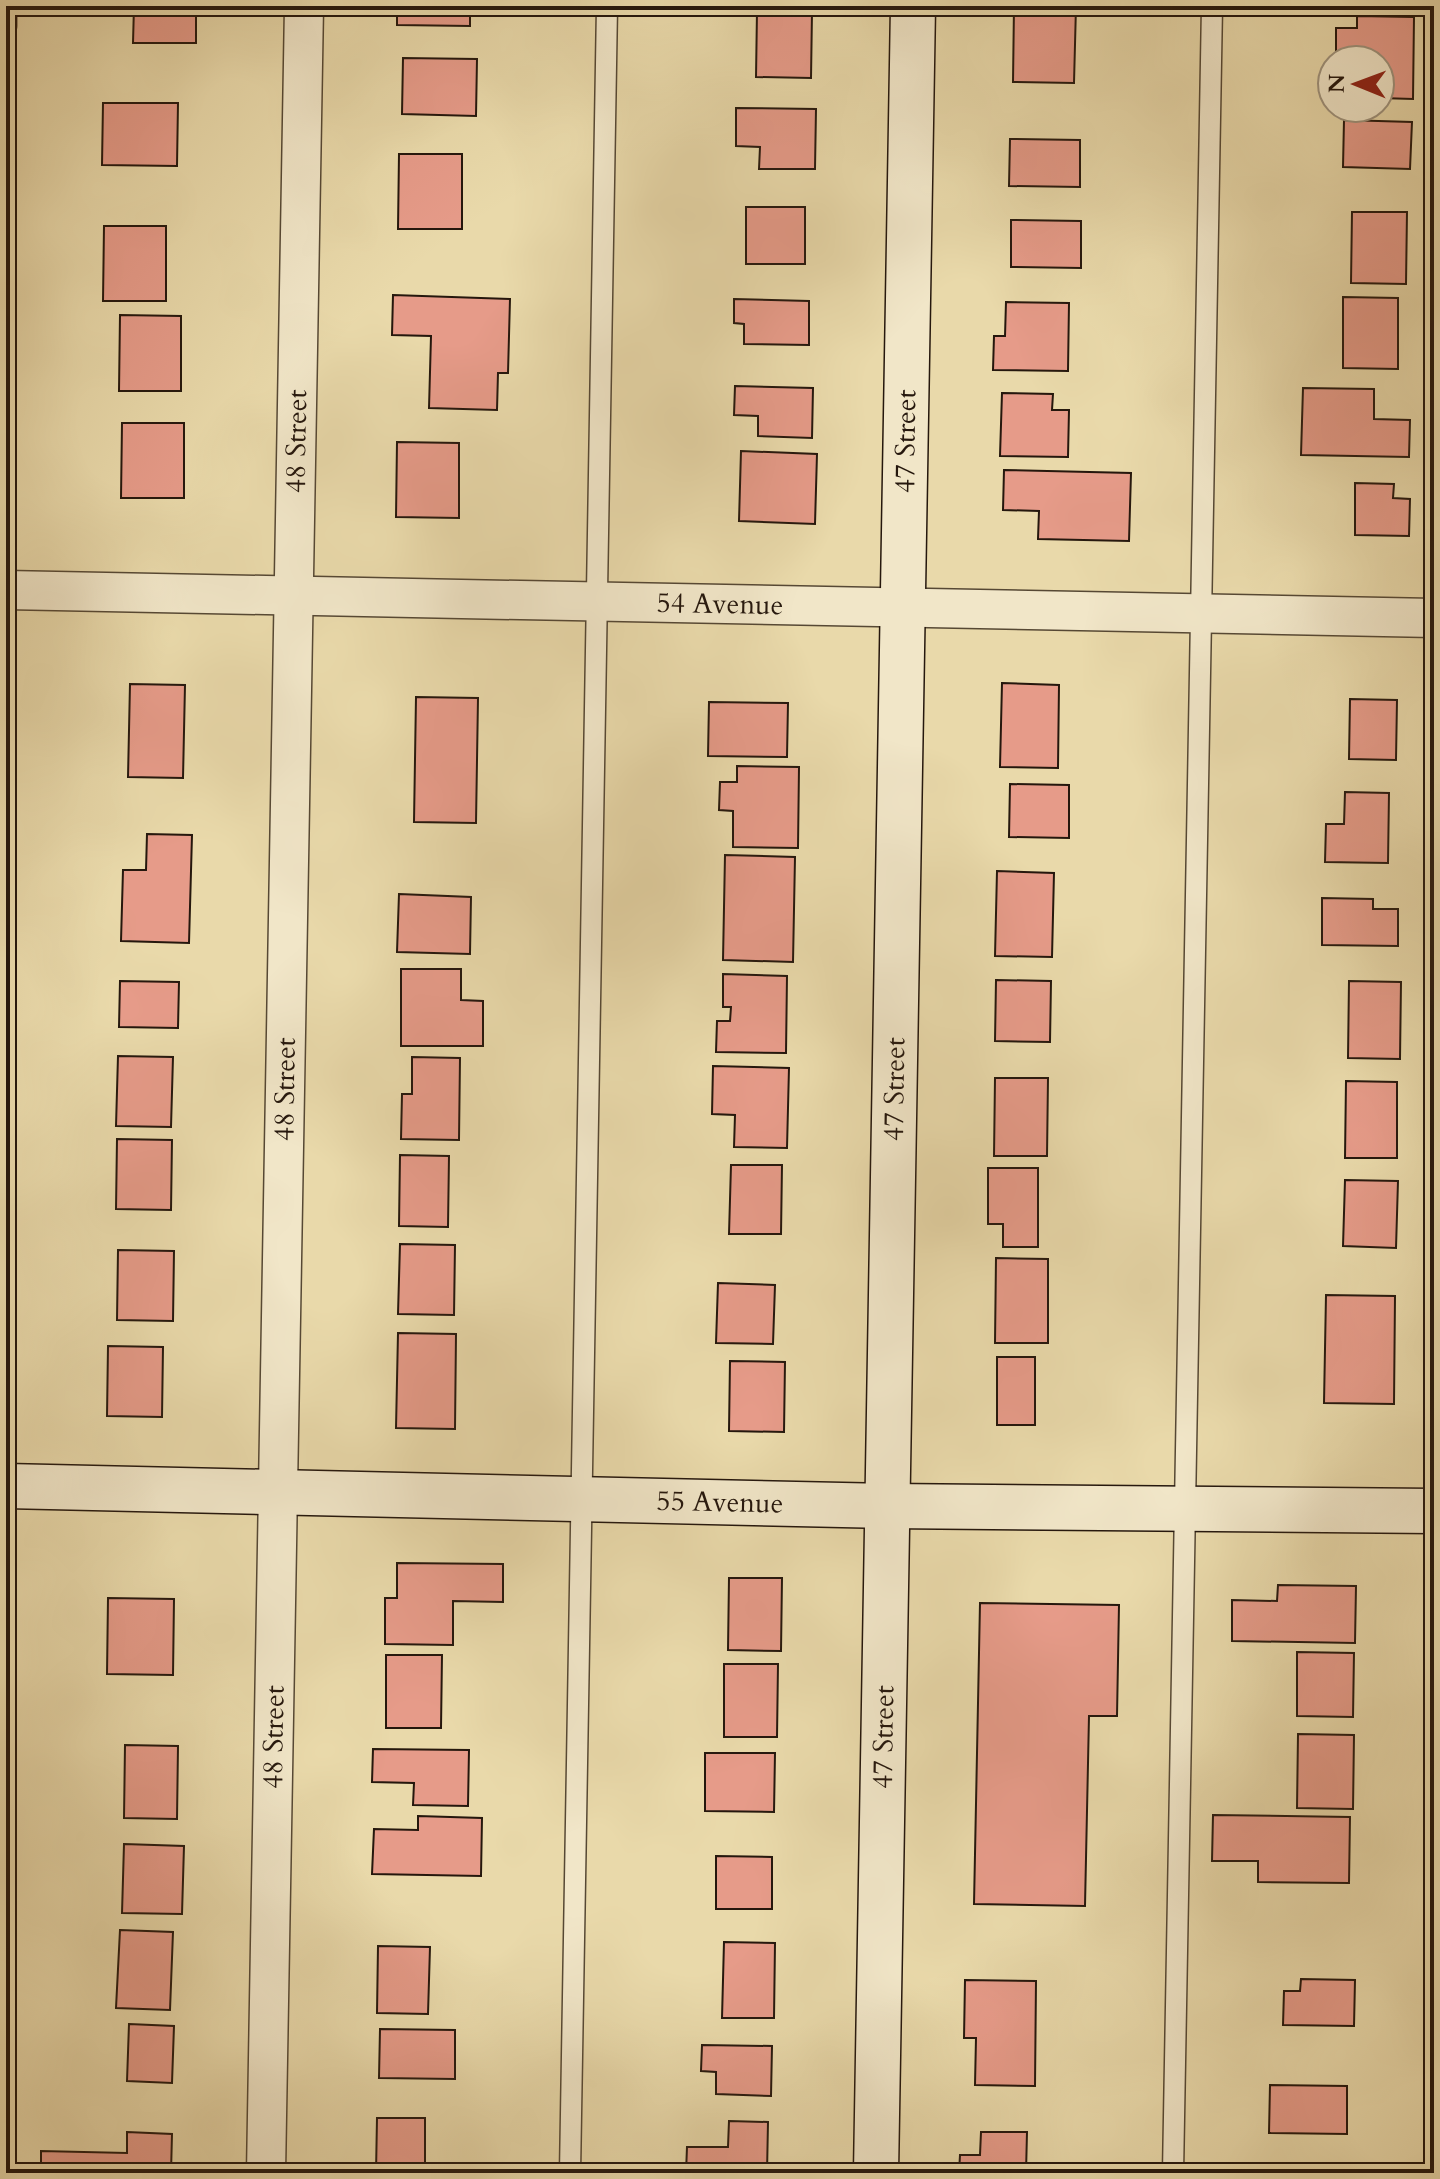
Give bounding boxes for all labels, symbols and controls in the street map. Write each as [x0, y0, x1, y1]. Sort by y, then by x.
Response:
north arrow [1316, 44, 1396, 124]
text: N [1322, 74, 1352, 93]
street label: 48 Street [276, 389, 316, 493]
street label: 47 Street [886, 389, 925, 493]
street label: 54 Avenue [656, 584, 784, 624]
street label: 48 Street [265, 1037, 305, 1141]
street label: 47 Street [875, 1037, 914, 1141]
street label: 55 Avenue [656, 1482, 784, 1523]
street label: 48 Street [254, 1685, 294, 1789]
street label: 47 Street [864, 1685, 903, 1789]

